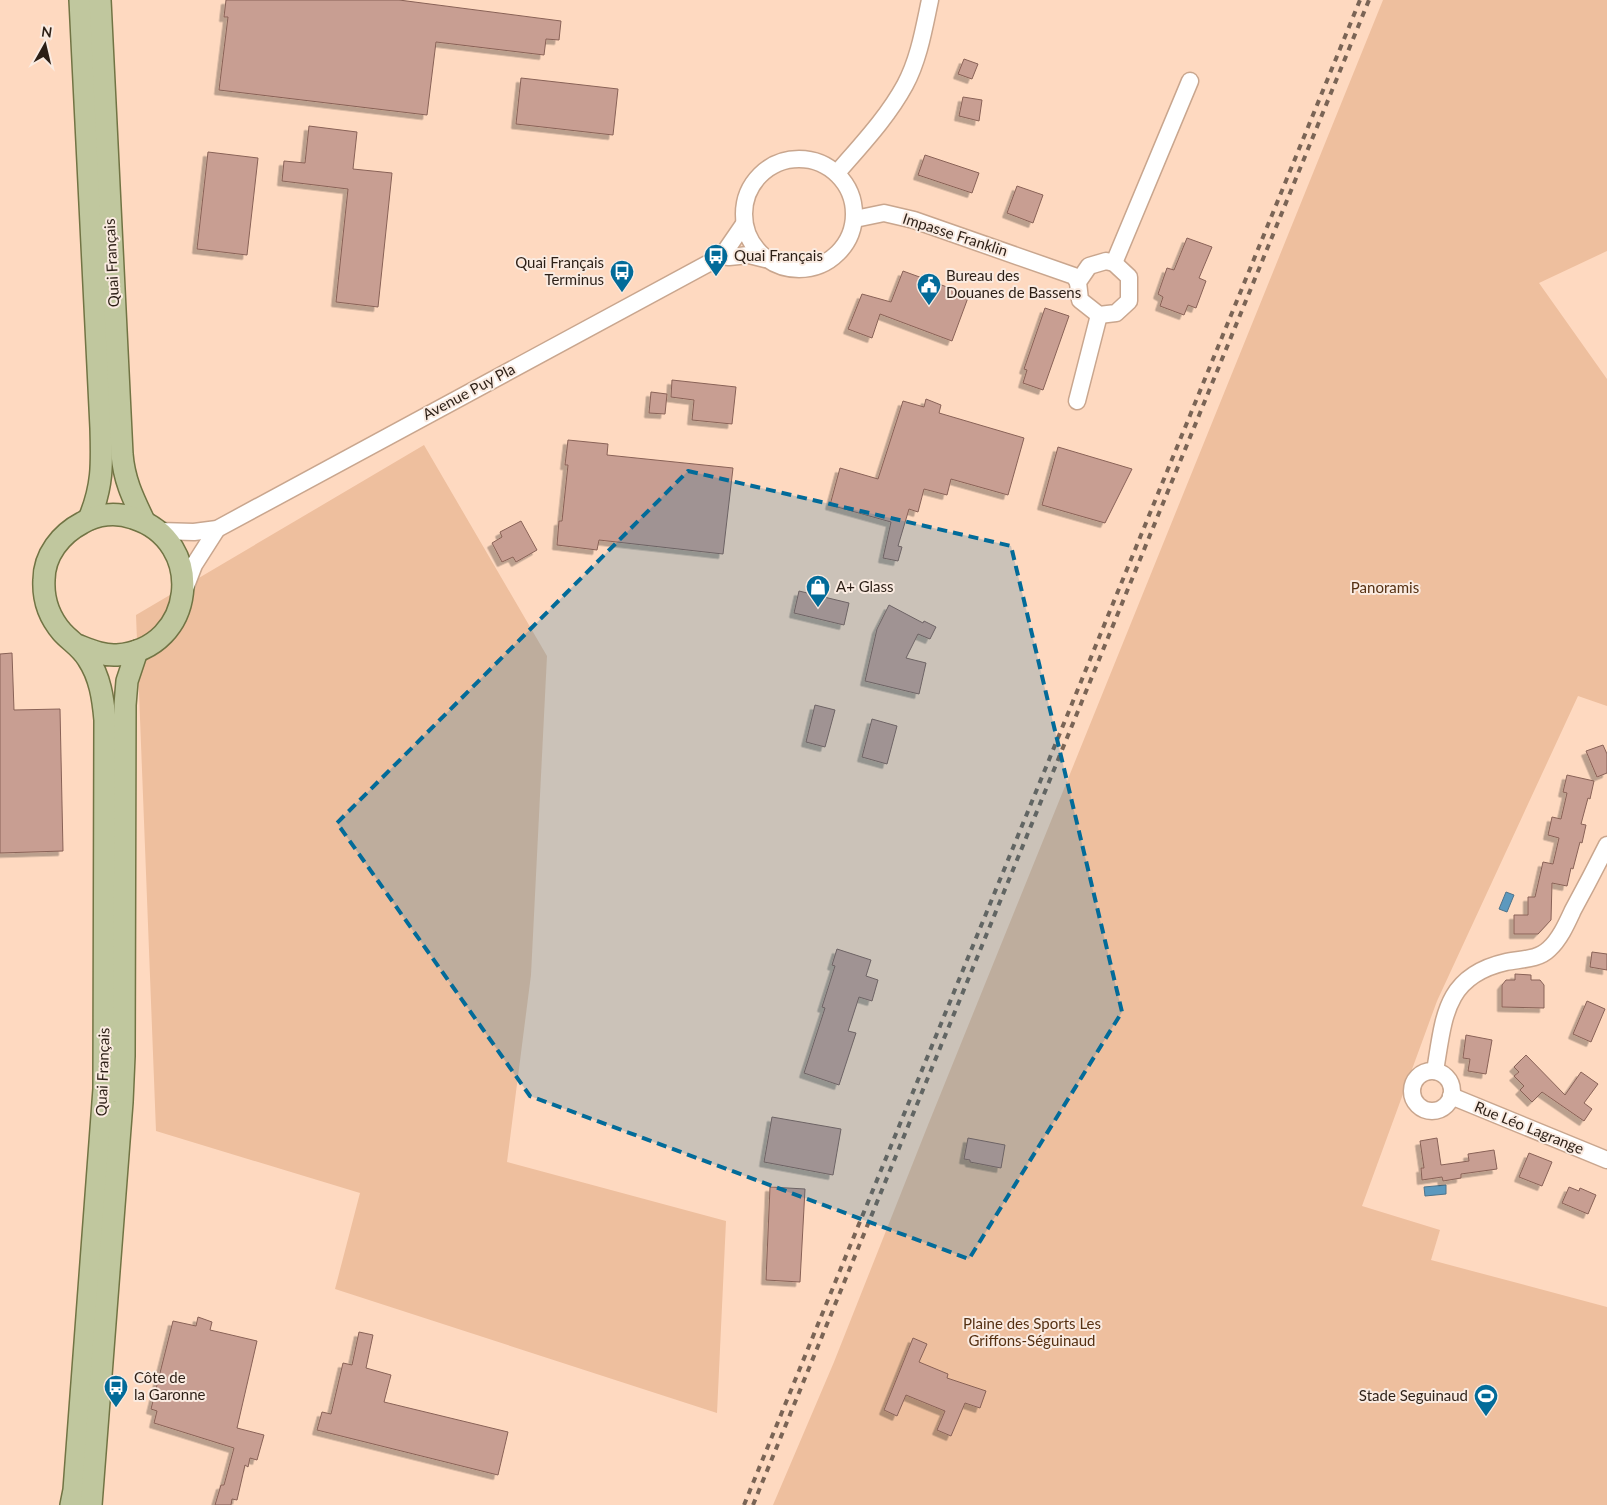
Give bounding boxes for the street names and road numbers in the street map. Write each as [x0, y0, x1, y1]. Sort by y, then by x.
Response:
street label: Impasse Franklin [901, 209, 1010, 259]
street label: Quai Français [100, 218, 122, 308]
street label: Avenue Puy Pla [419, 359, 518, 423]
street label: Quai Français [91, 1027, 113, 1117]
street label: Rue Léo Lagrange [1472, 1097, 1587, 1157]

